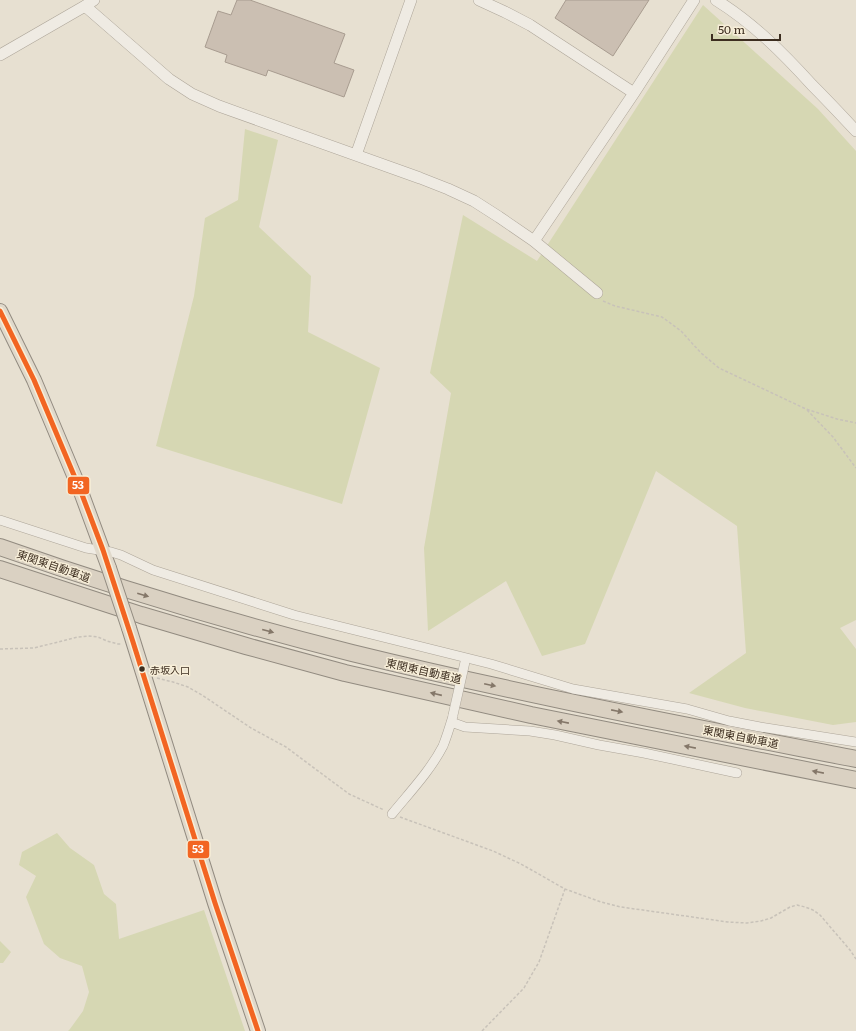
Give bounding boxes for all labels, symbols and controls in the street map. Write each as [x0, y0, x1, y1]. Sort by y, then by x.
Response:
scale bar [712, 16, 780, 42]
text: 50 m [718, 20, 745, 38]
line badge: 53 [67, 476, 90, 495]
text: 53 [72, 476, 84, 492]
street label: 東関東自動車道 [15, 545, 93, 585]
one-way arrow [138, 592, 150, 598]
one-way arrow [262, 628, 274, 634]
street label: 東関東自動車道 [385, 654, 463, 686]
place label: 赤坂入口 [150, 662, 190, 677]
marker: 赤坂入口 [137, 664, 147, 674]
one-way arrow [483, 682, 496, 688]
one-way arrow [430, 690, 442, 696]
one-way arrow [611, 709, 623, 715]
one-way arrow [557, 718, 569, 724]
street label: 東関東自動車道 [702, 721, 780, 751]
one-way arrow [684, 744, 696, 750]
one-way arrow [812, 769, 824, 775]
line badge: 53 [187, 840, 210, 859]
text: 53 [192, 840, 204, 856]

